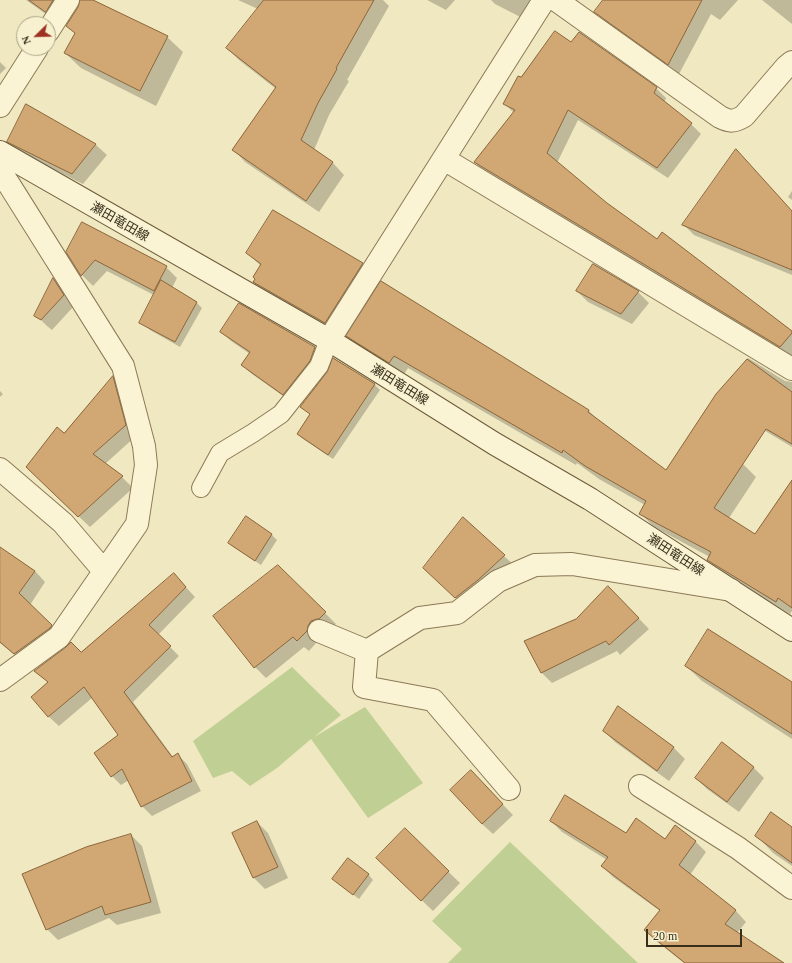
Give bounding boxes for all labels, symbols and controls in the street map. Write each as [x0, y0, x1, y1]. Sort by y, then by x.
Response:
north arrow [16, 16, 56, 56]
text: N [19, 34, 33, 46]
street label: 瀬田竜田線 [88, 198, 152, 244]
street label: 瀬田竜田線 [368, 360, 432, 408]
street label: 瀬田竜田線 [644, 530, 708, 578]
scale bar [648, 921, 744, 947]
text: 20 m [653, 929, 677, 943]

